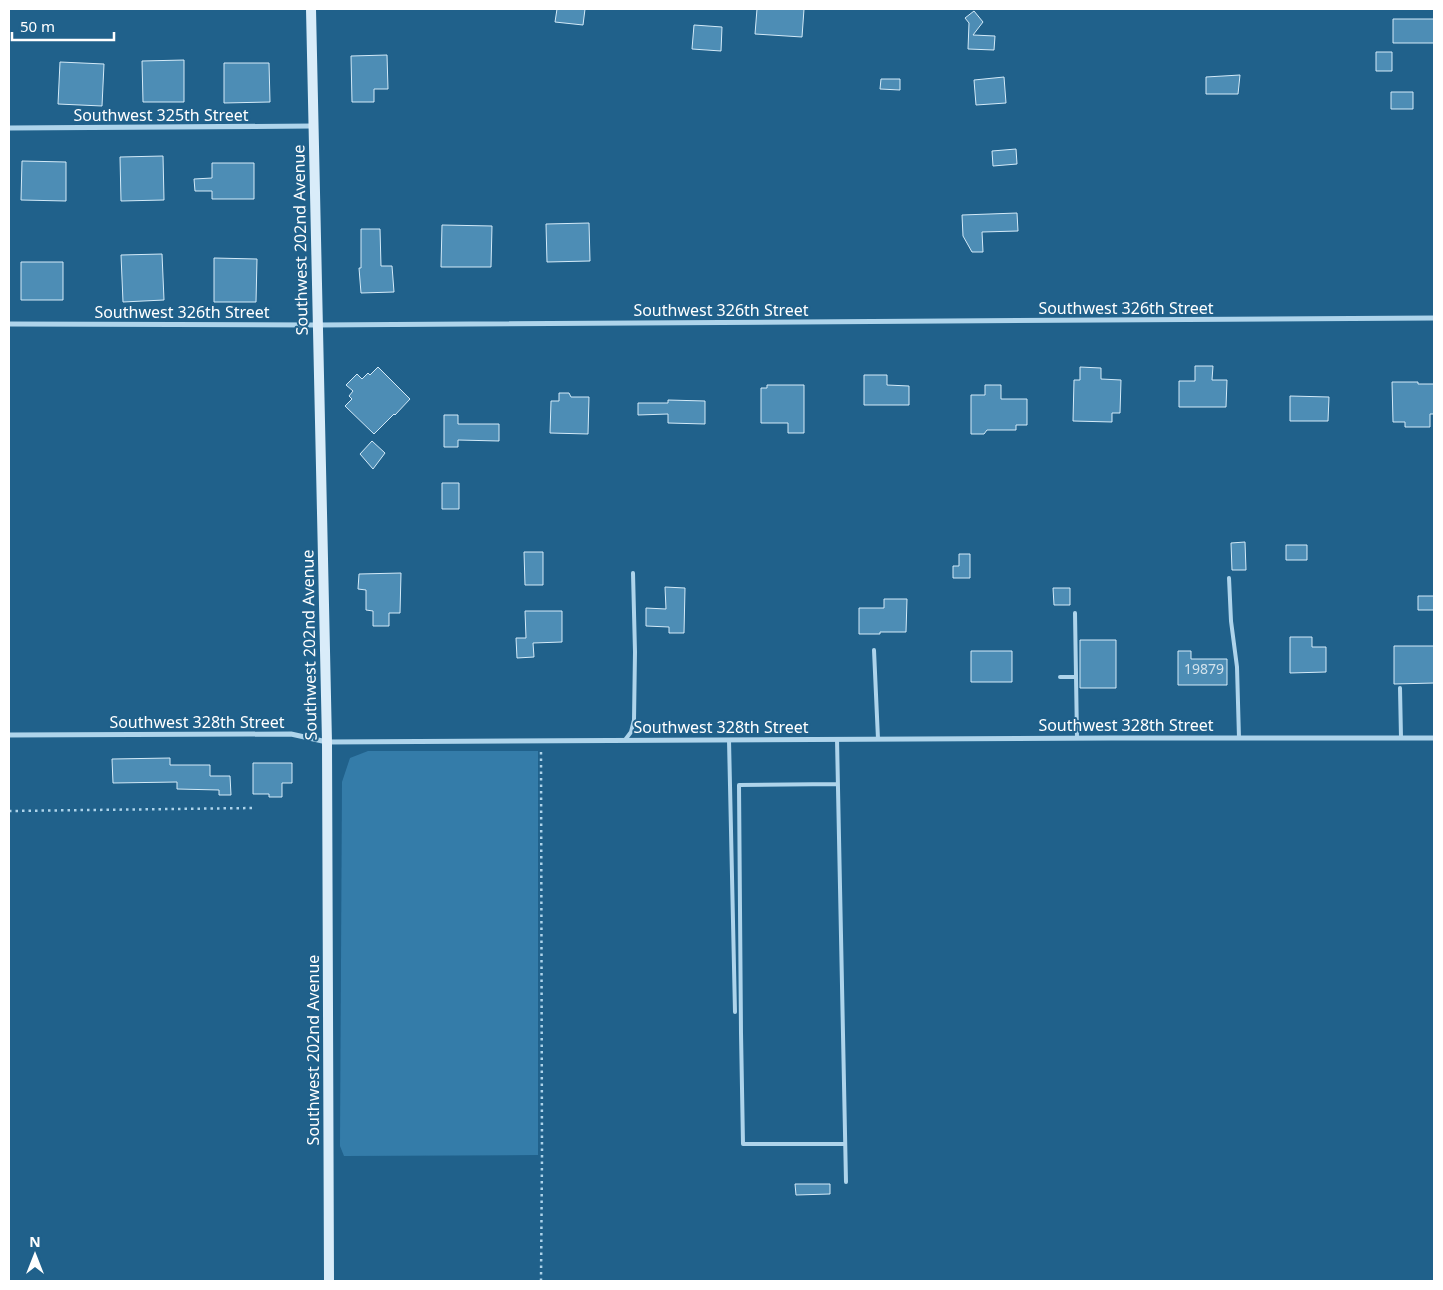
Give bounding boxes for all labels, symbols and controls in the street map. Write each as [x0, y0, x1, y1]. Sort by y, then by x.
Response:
scale bar [12, 10, 115, 42]
text: 50 m [20, 16, 55, 36]
street label: Southwest 325th Street [73, 104, 249, 126]
street label: Southwest 202nd Avenue [287, 144, 313, 336]
street label: Southwest 326th Street [1038, 297, 1214, 319]
street label: Southwest 326th Street [633, 299, 809, 321]
street label: Southwest 326th Street [94, 301, 270, 323]
street label: Southwest 202nd Avenue [296, 549, 322, 741]
house number: 19879 [1184, 659, 1224, 678]
street label: Southwest 328th Street [109, 711, 285, 733]
street label: Southwest 328th Street [1038, 714, 1214, 736]
street label: Southwest 328th Street [633, 716, 809, 738]
street label: Southwest 202nd Avenue [302, 955, 324, 1145]
north arrow [10, 1230, 60, 1280]
text: N [29, 1232, 41, 1251]

